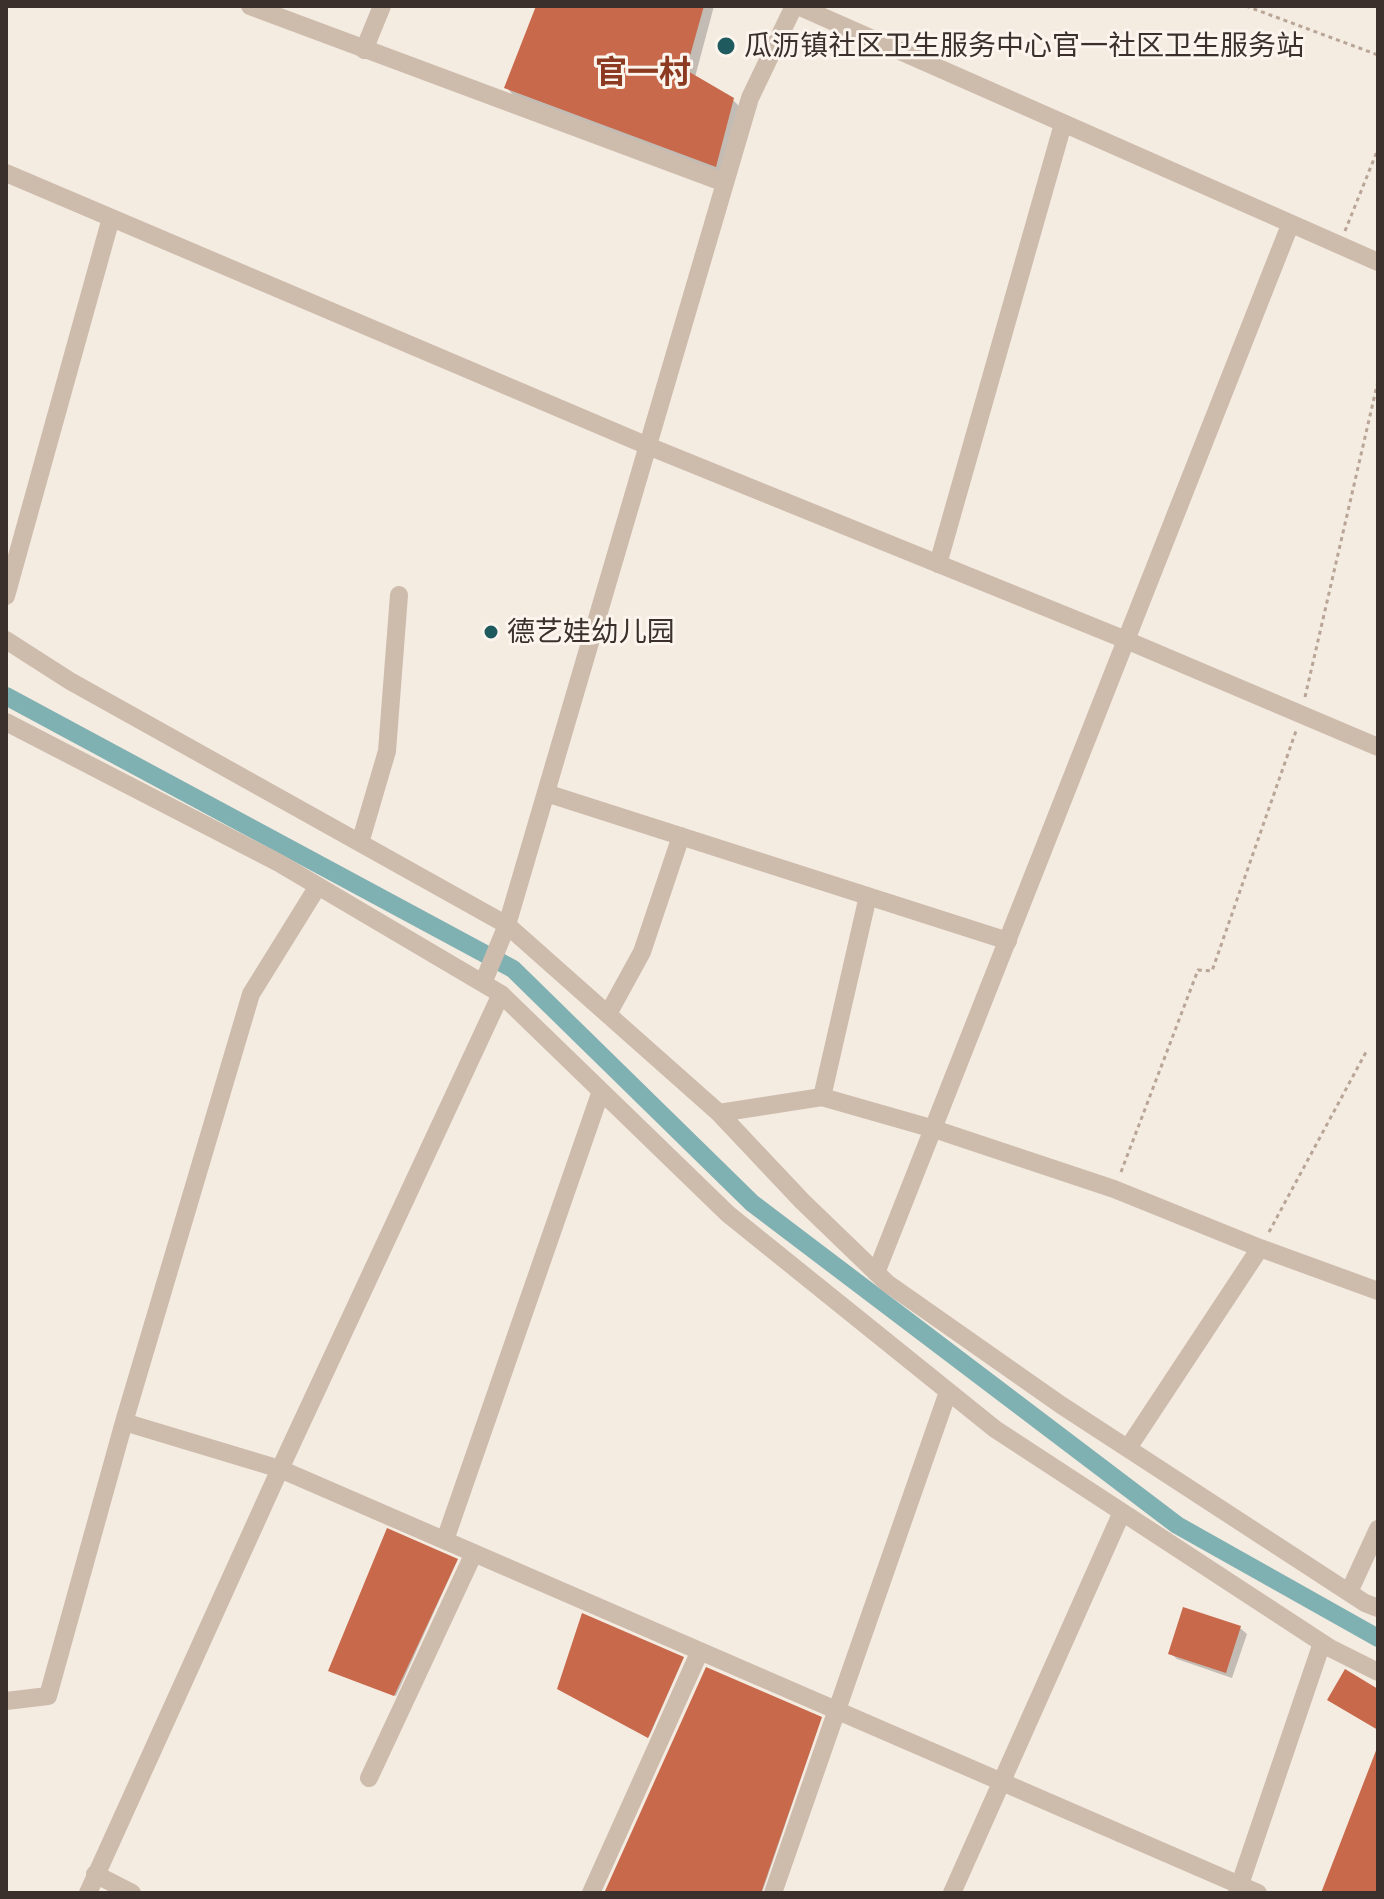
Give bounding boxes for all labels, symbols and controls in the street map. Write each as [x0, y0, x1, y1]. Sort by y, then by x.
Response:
place label: 瓜沥镇社区卫生服务中心官一社区卫生服务站 [744, 29, 1304, 63]
marker: 瓜沥镇社区卫生服务中心官一社区卫生服务站 [715, 35, 737, 57]
district label: 官一村 [595, 53, 691, 91]
place label: 德艺娃幼儿园 [507, 615, 675, 649]
marker: 德艺娃幼儿园 [482, 623, 500, 641]

